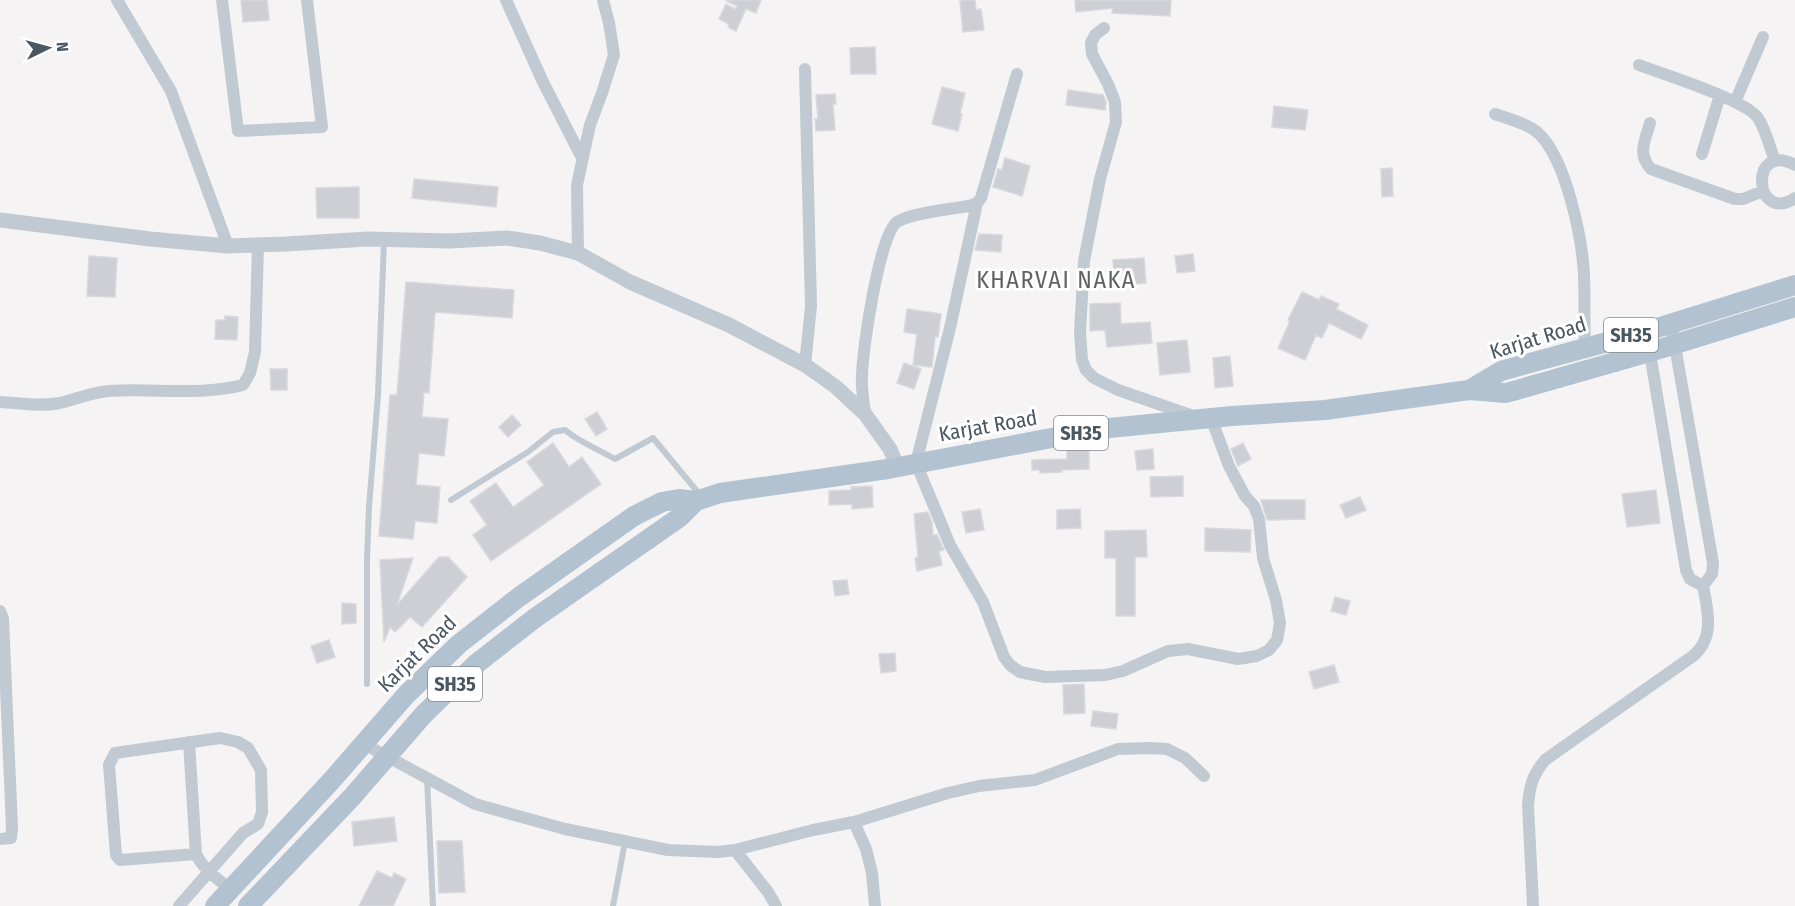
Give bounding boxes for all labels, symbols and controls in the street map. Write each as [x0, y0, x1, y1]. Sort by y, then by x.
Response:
north arrow [18, 18, 78, 78]
text: N [53, 41, 72, 52]
district label: KHARVAI NAKA [976, 266, 1136, 294]
street label: Karjat Road [1487, 311, 1589, 365]
road number: SH35 [1604, 318, 1658, 352]
street label: Karjat Road [937, 405, 1039, 447]
road number: SH35 [1054, 416, 1108, 450]
street label: Karjat Road [372, 610, 462, 698]
road number: SH35 [428, 667, 482, 701]

